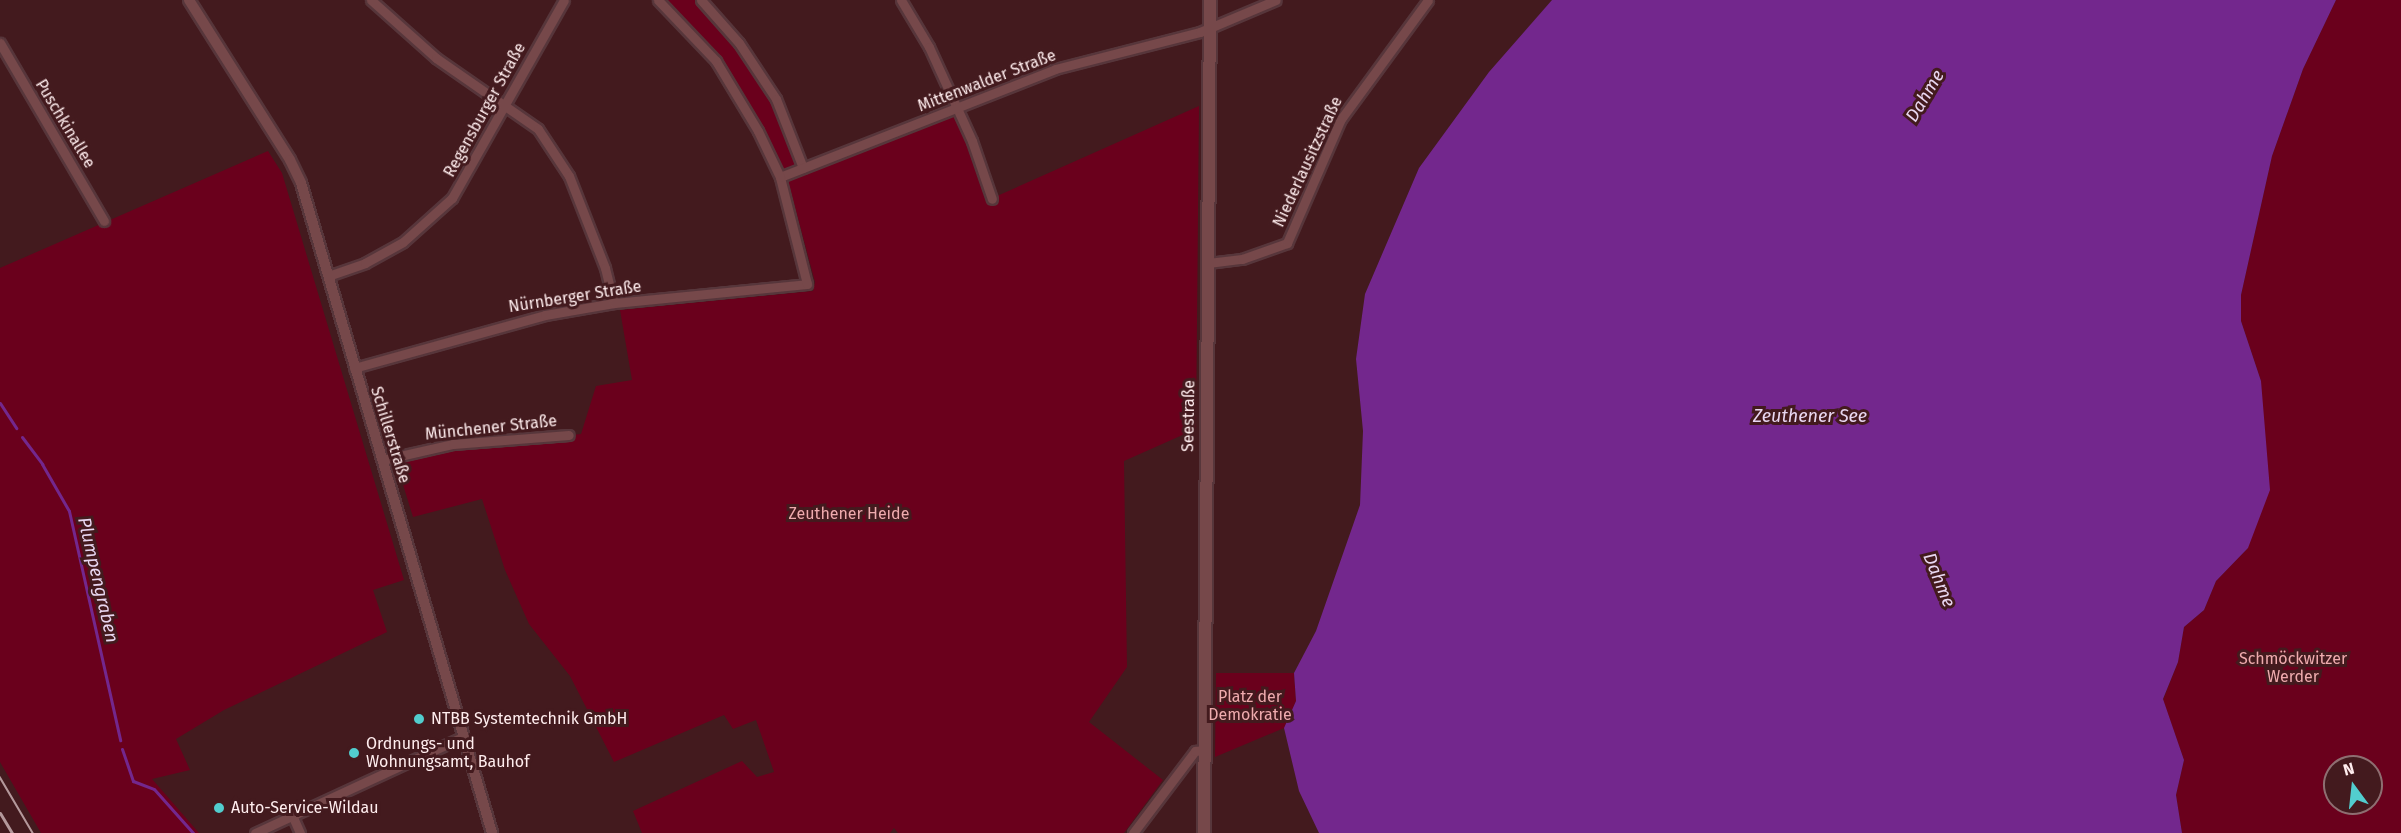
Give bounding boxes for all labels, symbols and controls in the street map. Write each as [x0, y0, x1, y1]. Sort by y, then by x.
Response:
street label: Regensburger Straße [440, 39, 530, 181]
street label: Mittenwalder Straße [915, 46, 1059, 116]
water label: Dahme [1901, 66, 1949, 126]
street label: Puschkinallee [31, 76, 99, 172]
street label: Niederlausitzstraße [1269, 94, 1347, 230]
street label: Nürnberger Straße [507, 277, 643, 317]
street label: Seestraße [1179, 380, 1199, 452]
street label: Schillerstraße [366, 384, 414, 486]
water label: Zeuthener See [1753, 405, 1867, 427]
street label: Münchener Straße [424, 412, 558, 444]
park label: Zeuthener Heide [789, 504, 909, 524]
water label: Plumpengraben [73, 515, 123, 645]
water label: Dahme [1918, 550, 1960, 610]
park label: Schmöckwitzer Werder [2239, 649, 2347, 687]
park label: Platz der Demokratie [1208, 687, 1292, 725]
place label: NTBB Systemtechnik GmbH [431, 709, 627, 729]
marker: NTBB Systemtechnik GmbH [412, 712, 426, 726]
place label: Ordnungs- und Wohnungsamt, Bauhof [366, 734, 530, 772]
marker: Ordnungs- und Wohnungsamt, Bauhof [347, 746, 361, 760]
north arrow [2323, 755, 2383, 815]
text: N [2341, 759, 2356, 780]
place label: Auto-Service-Wildau [231, 798, 379, 818]
marker: Auto-Service-Wildau [212, 801, 226, 815]

